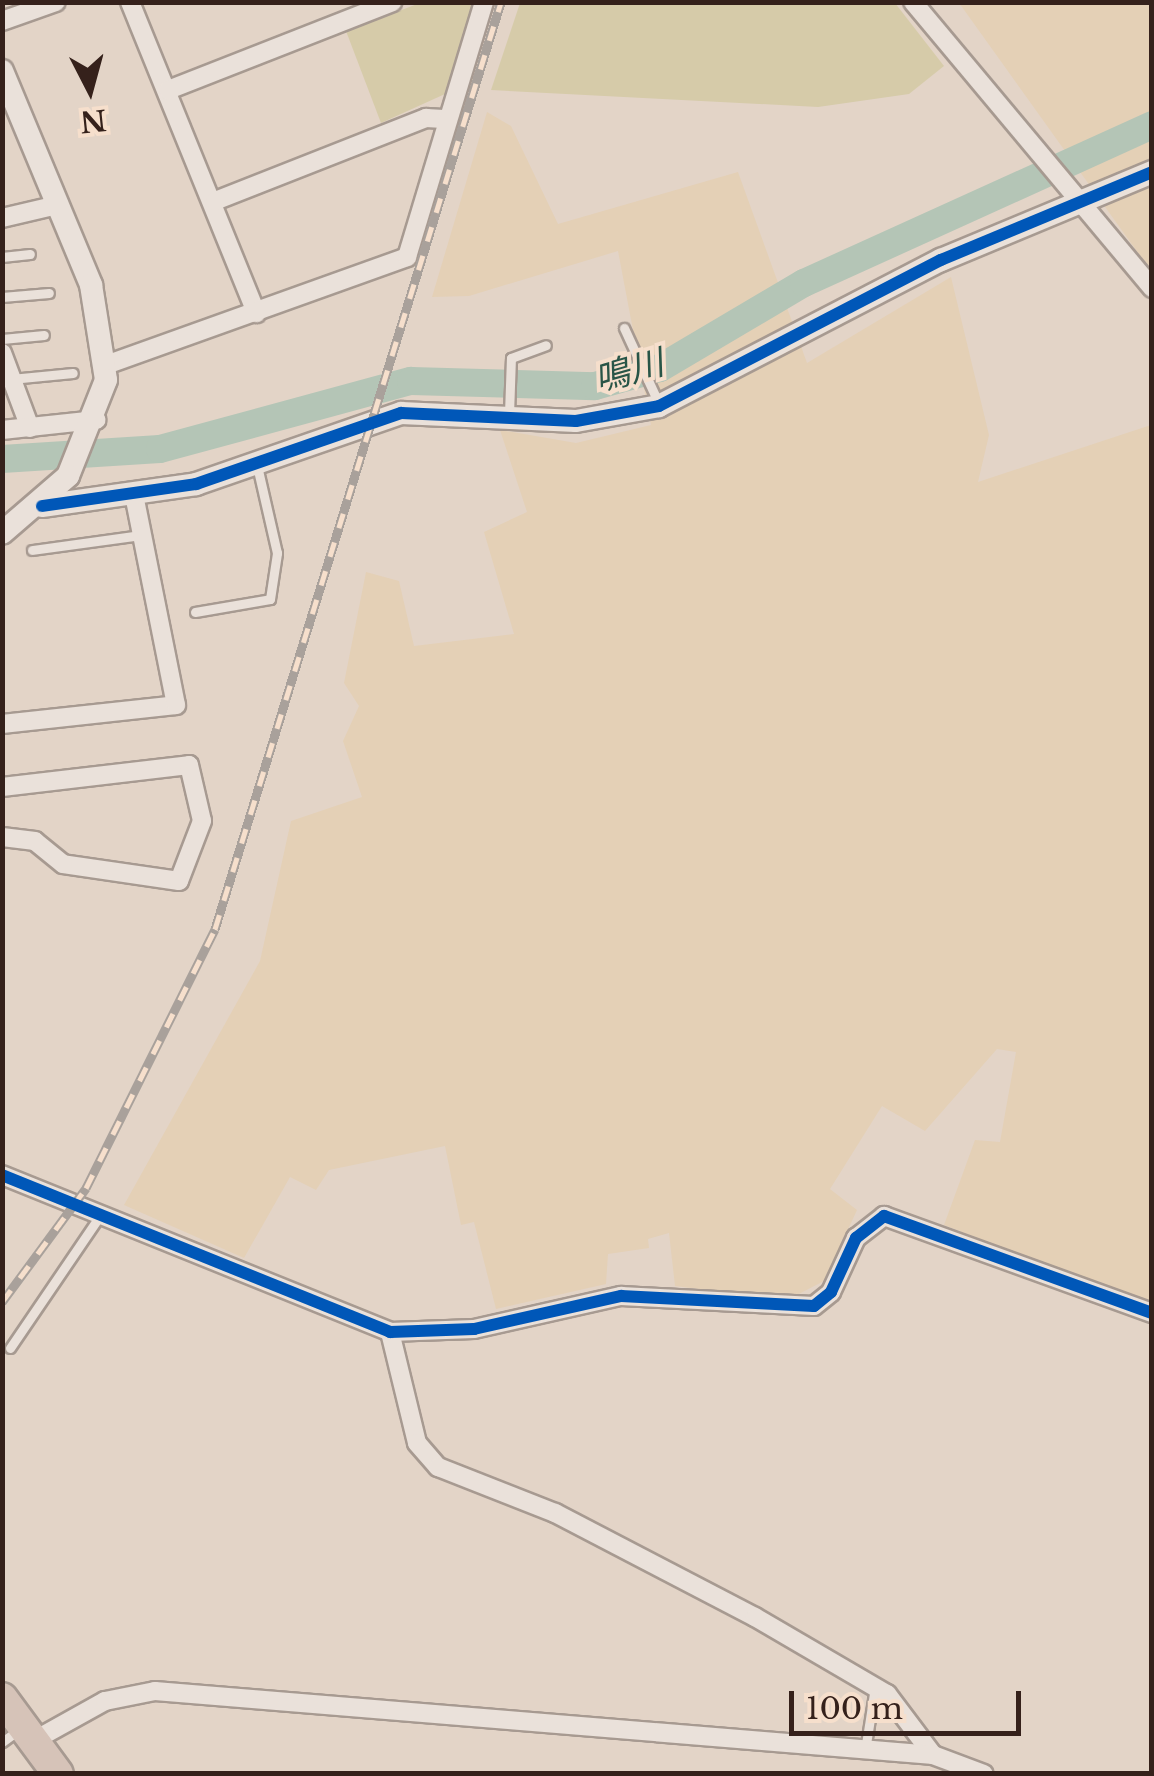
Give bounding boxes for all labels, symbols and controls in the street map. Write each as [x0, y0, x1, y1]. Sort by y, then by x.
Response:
north arrow [40, 40, 140, 140]
text: N [78, 102, 108, 139]
water label: 鳴川 [590, 341, 668, 401]
scale bar [794, 1671, 1026, 1733]
text: 100 m [806, 1690, 903, 1727]

